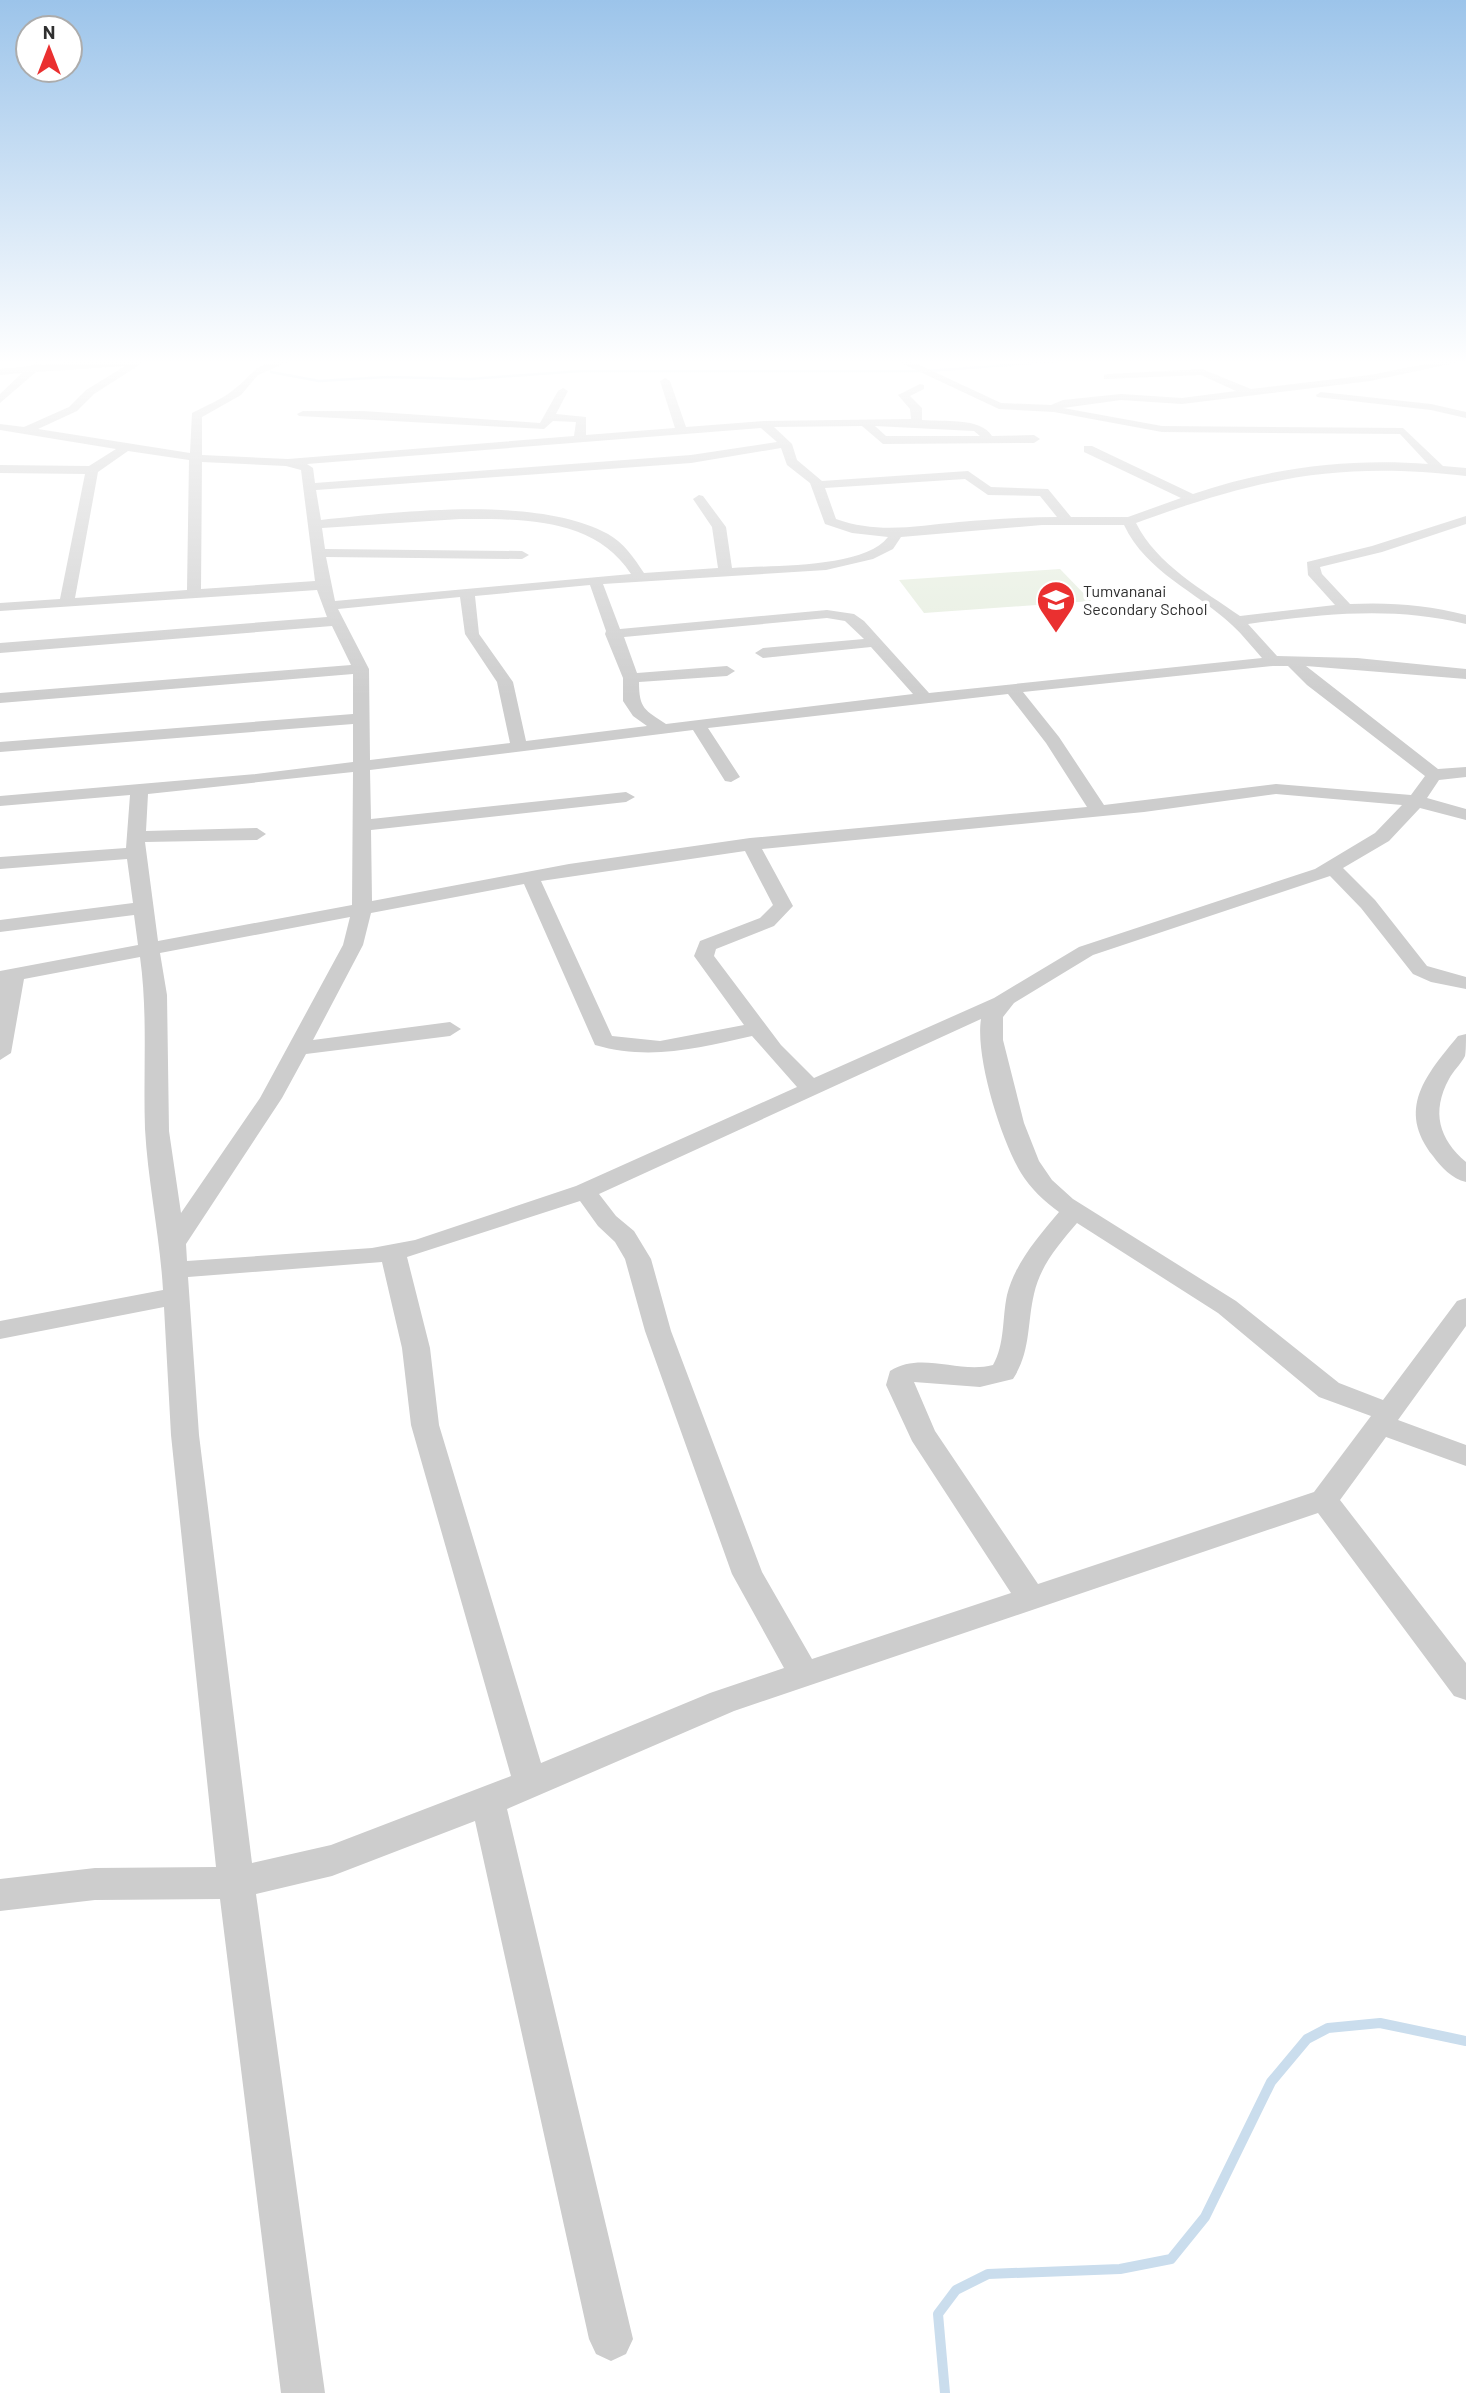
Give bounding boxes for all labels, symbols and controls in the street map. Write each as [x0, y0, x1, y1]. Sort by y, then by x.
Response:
north arrow [14, 14, 84, 84]
text: N [43, 20, 55, 43]
school or university icon: Tumvananai Secondary School [1035, 579, 1077, 634]
place label: Tumvananai Secondary School [1083, 581, 1207, 618]

